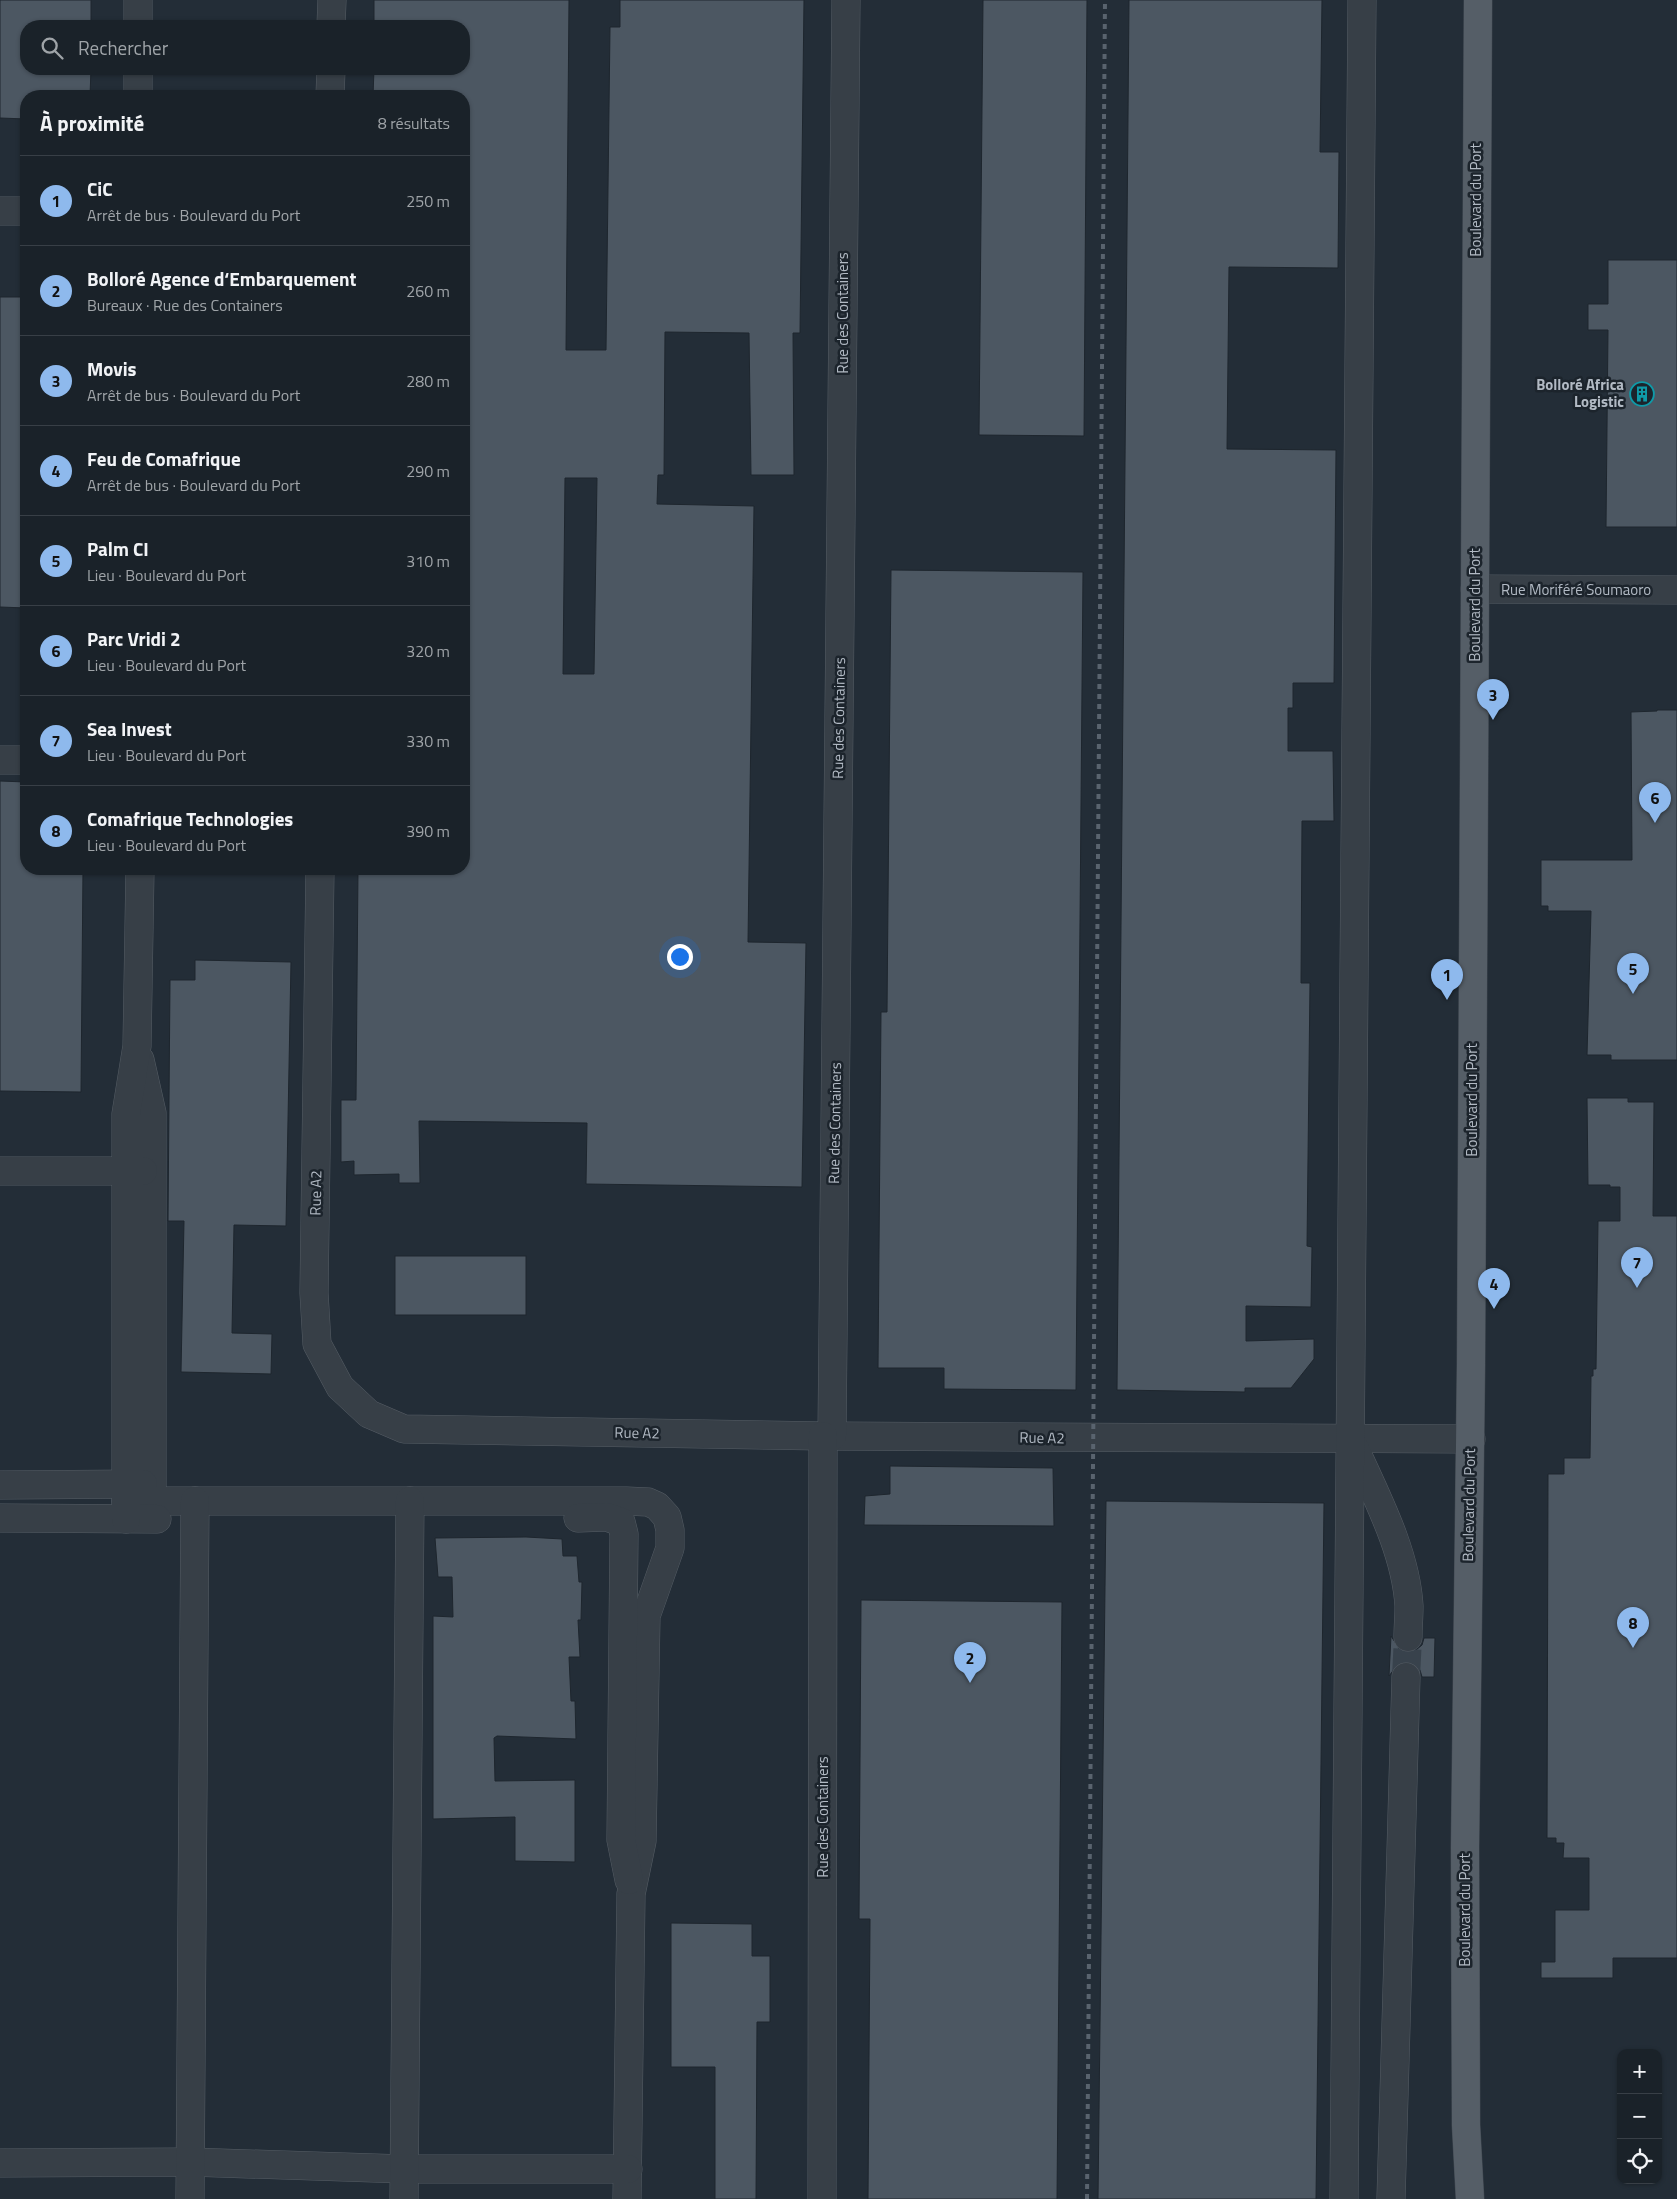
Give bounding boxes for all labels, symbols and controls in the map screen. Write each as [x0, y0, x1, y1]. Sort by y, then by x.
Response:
search box [20, 20, 470, 75]
text: Rechercher [78, 33, 168, 62]
icon: search [38, 34, 66, 62]
text: À proximité [40, 107, 144, 139]
text: 8 résultats [378, 111, 450, 135]
street label: Boulevard du Port [1464, 143, 1487, 257]
text: CiC [87, 174, 113, 203]
text: 1 [52, 189, 60, 213]
text: 250 m [406, 189, 450, 213]
text: Arrêt de bus · Boulevard du Port [87, 203, 300, 227]
street label: Rue des Containers [831, 252, 854, 374]
text: Bolloré Agence d‘Embarquement [87, 264, 356, 293]
text: 2 [52, 279, 60, 303]
text: 260 m [406, 279, 450, 303]
text: Bureaux · Rue des Containers [87, 293, 283, 317]
text: Movis [87, 354, 137, 383]
text: 3 [52, 369, 60, 393]
text: 280 m [406, 369, 450, 393]
place label: Bolloré Africa Logistic [1536, 373, 1624, 413]
building icon: Bolloré Africa Logistic [1629, 381, 1655, 407]
text: Arrêt de bus · Boulevard du Port [87, 383, 300, 407]
text: Feu de Comafrique [87, 444, 241, 473]
text: 4 [52, 459, 60, 483]
text: 290 m [406, 459, 450, 483]
text: Arrêt de bus · Boulevard du Port [87, 473, 300, 497]
text: Palm CI [87, 534, 149, 563]
street label: Boulevard du Port [1463, 548, 1486, 662]
text: 5 [52, 549, 60, 573]
text: 310 m [406, 549, 450, 573]
text: Lieu · Boulevard du Port [87, 563, 246, 587]
street label: Rue Moriféré Soumaoro [1501, 578, 1651, 601]
text: Parc Vridi 2 [87, 624, 181, 653]
text: 6 [52, 639, 60, 663]
text: 320 m [406, 639, 450, 663]
text: Lieu · Boulevard du Port [87, 653, 246, 677]
street label: Rue des Containers [826, 657, 851, 779]
pin: 3 [1477, 679, 1509, 720]
text: Sea Invest [87, 714, 172, 743]
text: 7 [52, 729, 60, 753]
text: 330 m [406, 729, 450, 753]
text: Lieu · Boulevard du Port [87, 743, 246, 767]
pin: 6 [1639, 782, 1671, 823]
text: Comafrique Technologies [87, 804, 293, 833]
text: 8 [52, 819, 60, 843]
text: 390 m [406, 819, 450, 843]
text: Lieu · Boulevard du Port [87, 833, 246, 857]
your location [667, 944, 693, 970]
pin: 5 [1617, 953, 1649, 994]
pin: 1 [1431, 959, 1463, 1000]
street label: Boulevard du Port [1460, 1043, 1483, 1157]
street label: Rue des Containers [822, 1062, 847, 1184]
street label: Rue A2 [304, 1170, 327, 1216]
pin: 7 [1621, 1247, 1653, 1288]
pin: 4 [1478, 1268, 1510, 1309]
street label: Rue A2 [614, 1421, 660, 1444]
street label: Rue A2 [1019, 1426, 1065, 1449]
street label: Boulevard du Port [1456, 1447, 1481, 1562]
pin: 8 [1617, 1607, 1649, 1648]
pin: 2 [954, 1642, 986, 1683]
street label: Rue des Containers [811, 1756, 834, 1878]
street label: Boulevard du Port [1453, 1853, 1476, 1967]
map controls [1617, 2049, 1662, 2184]
button: + [1617, 2049, 1662, 2094]
button: − [1617, 2094, 1662, 2139]
button: locate [1617, 2139, 1662, 2184]

